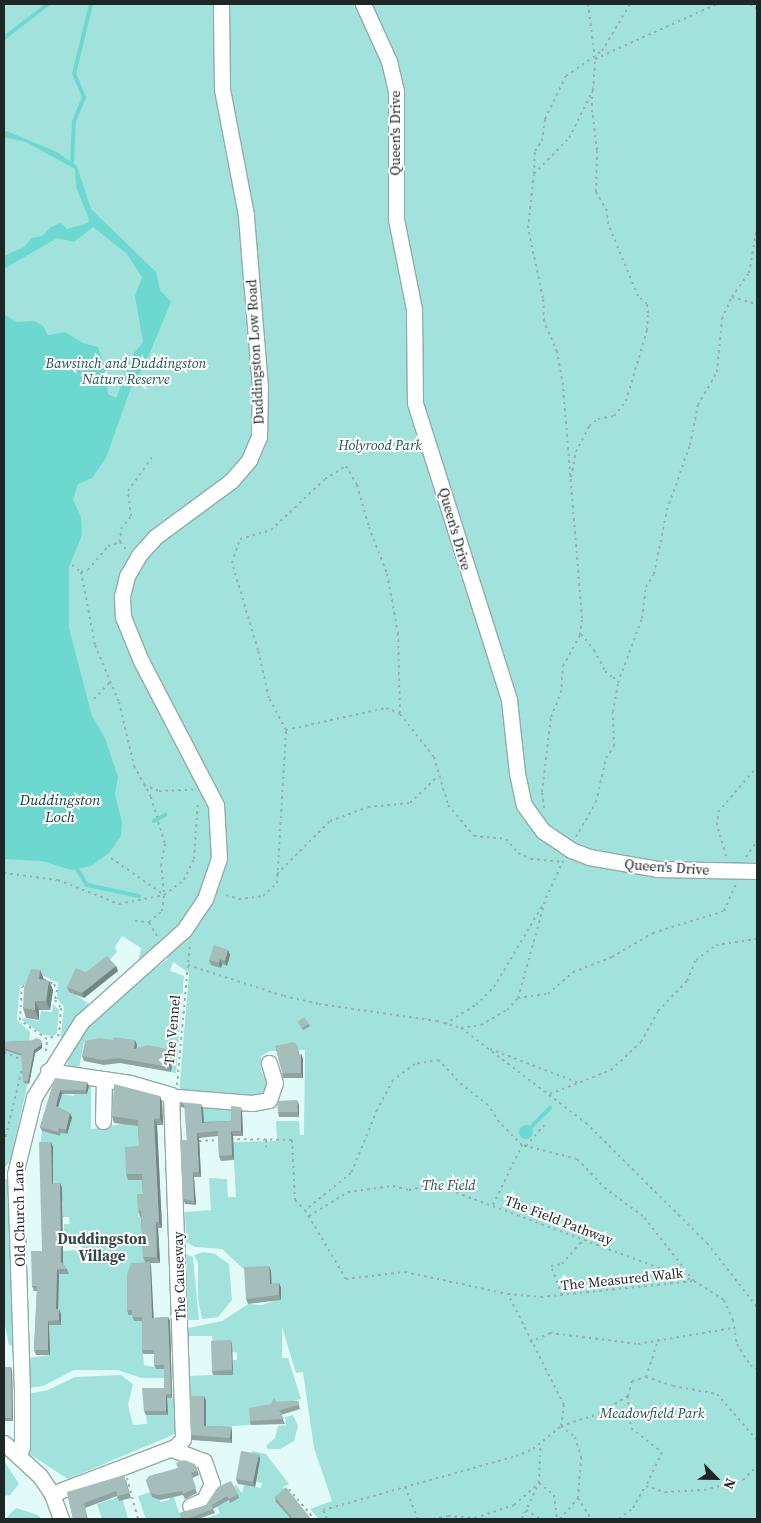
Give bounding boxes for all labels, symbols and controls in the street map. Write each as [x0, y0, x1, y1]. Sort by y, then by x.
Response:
street label: Queen's Drive [387, 90, 403, 176]
street label: Duddingston Low Road [243, 279, 267, 425]
park label: Bawsinch and Duddingston Nature Reserve [46, 355, 206, 388]
park label: Holyrood Park [338, 437, 422, 453]
street label: Queen's Drive [435, 486, 475, 572]
water label: Duddingston Loch [19, 790, 101, 825]
street label: Queen's Drive [624, 856, 710, 878]
street label: The Vennel [161, 994, 183, 1066]
street label: Old Church Lane [10, 1161, 28, 1267]
park label: The Field [422, 1177, 476, 1193]
street label: The Field Pathway [503, 1192, 615, 1248]
district label: Duddingston Village [57, 1229, 147, 1264]
street label: The Causeway [169, 1231, 189, 1321]
street label: The Measured Walk [560, 1264, 684, 1294]
park label: Meadowfield Park [600, 1405, 704, 1421]
north arrow [691, 1453, 741, 1503]
text: N [719, 1475, 741, 1492]

